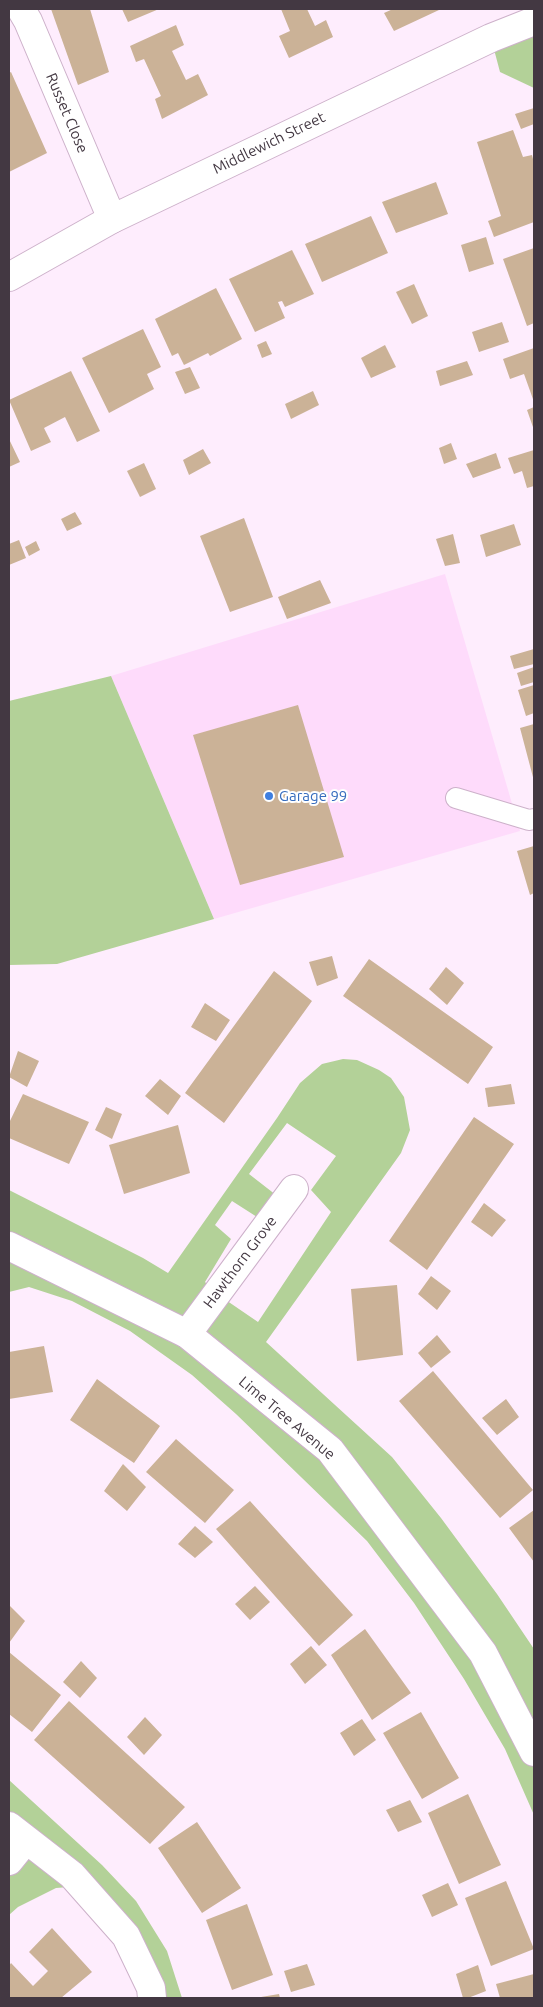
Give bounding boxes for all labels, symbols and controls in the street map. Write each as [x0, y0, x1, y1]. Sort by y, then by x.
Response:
street label: Russet Close [42, 70, 92, 156]
street label: Middlewich Street [210, 108, 328, 178]
place label: Garage 99 [279, 787, 347, 805]
marker: Garage 99 [263, 790, 275, 802]
street label: Hawthorn Grove [200, 1212, 280, 1312]
street label: Lime Tree Avenue [235, 1373, 339, 1463]

